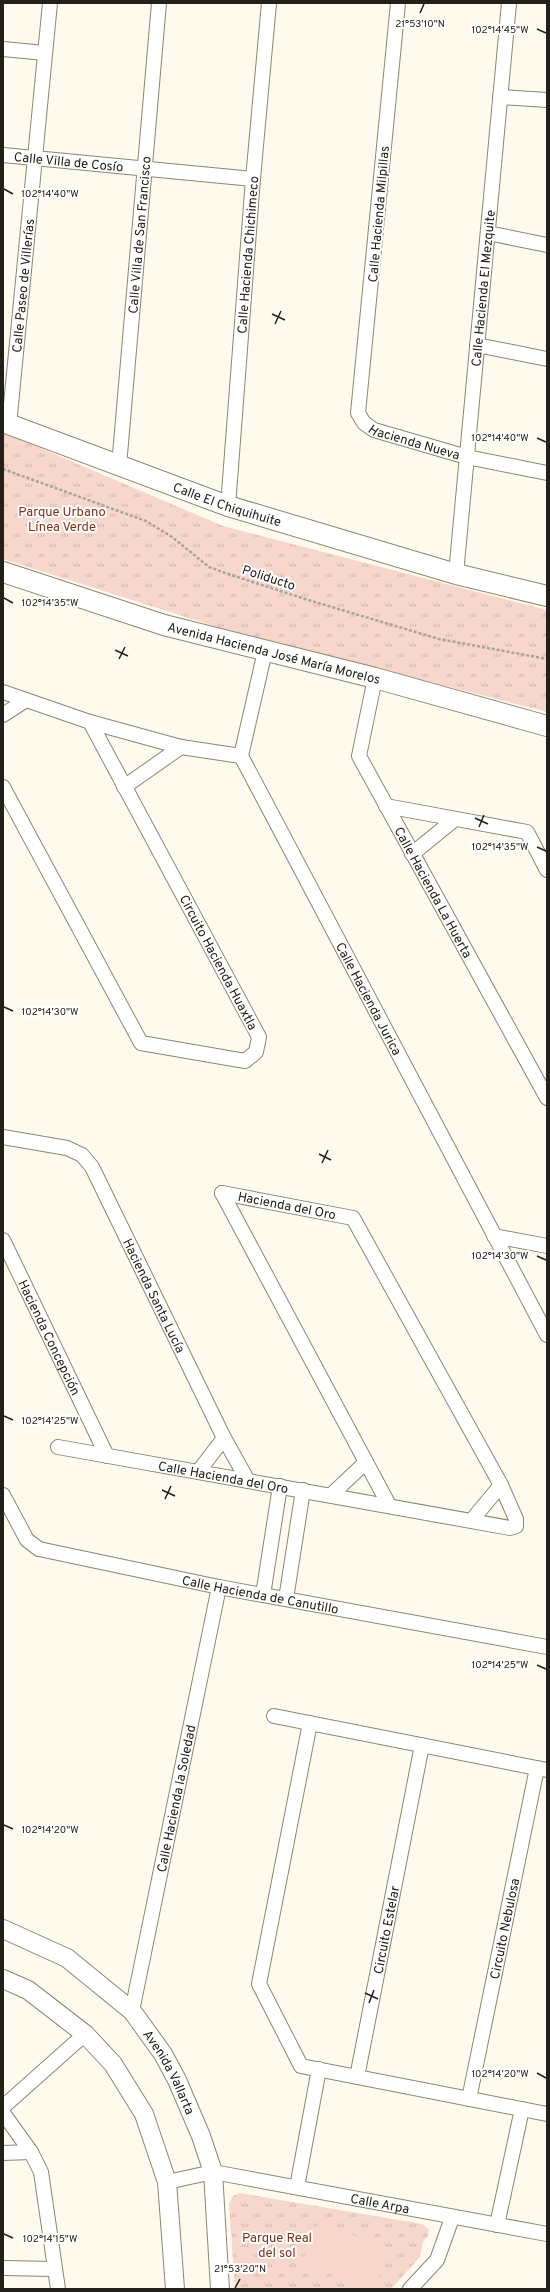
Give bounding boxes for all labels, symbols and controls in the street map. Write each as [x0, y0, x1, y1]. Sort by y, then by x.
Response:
text: 21°53'10"N [395, 18, 445, 31]
text: 102°14'45"W [471, 24, 529, 37]
street label: Calle Hacienda Milpillas [366, 145, 394, 283]
street label: Calle Villa de Cosío [13, 150, 124, 177]
street label: Calle Villa de San Francisco [126, 156, 156, 314]
street label: Calle Hacienda Chichimeco [235, 175, 263, 334]
text: 102°14'40"W [21, 188, 79, 201]
street label: Calle Hacienda El Mezquite [469, 209, 500, 368]
street label: Calle Paseo de Villerías [10, 218, 39, 353]
street label: Hacienda Nueva [364, 422, 461, 464]
text: 102°14'40"W [471, 432, 529, 445]
street label: Calle El Chiquihuite [170, 480, 283, 531]
park label: Parque Urbano Línea Verde [18, 505, 106, 536]
street label: Poliducto [240, 563, 297, 595]
text: 102°14'35"W [22, 597, 78, 610]
street label: Avenida Hacienda José María Morelos [165, 620, 382, 689]
street label: Calle Hacienda La Huerta [390, 825, 475, 961]
text: 102°14'35"W [472, 841, 528, 854]
street label: Circuito Hacienda Huaxtla [175, 893, 260, 1033]
street label: Calle Hacienda Jurica [331, 940, 404, 1059]
text: 102°14'30"W [21, 1006, 79, 1019]
street label: Hacienda del Oro [236, 1190, 337, 1224]
street label: Hacienda Santa Lucía [118, 1237, 187, 1356]
text: 102°14'30"W [471, 1250, 529, 1263]
street label: Hacienda Concepción [13, 1278, 83, 1399]
text: 102°14'25"W [21, 1415, 79, 1428]
street label: Calle Hacienda del Oro [157, 1459, 289, 1498]
street label: Calle Hacienda de Canutillo [180, 1573, 340, 1619]
text: 102°14'25"W [471, 1659, 529, 1672]
street label: Calle Hacienda la Soledad [155, 1724, 200, 1874]
text: 102°14'20"W [21, 1824, 79, 1837]
street label: Circuito Nebulosa [488, 1877, 524, 1981]
street label: Circuito Estelar [371, 1885, 404, 1976]
street label: Avenida Vallarta [138, 2027, 197, 2118]
text: 102°14'20"W [471, 2068, 529, 2081]
street label: Calle Arpa [349, 2192, 411, 2218]
park label: Parque Real del sol [242, 2231, 312, 2262]
text: 102°14'15"W [23, 2233, 77, 2246]
text: 21°53'20"N [214, 2263, 266, 2276]

